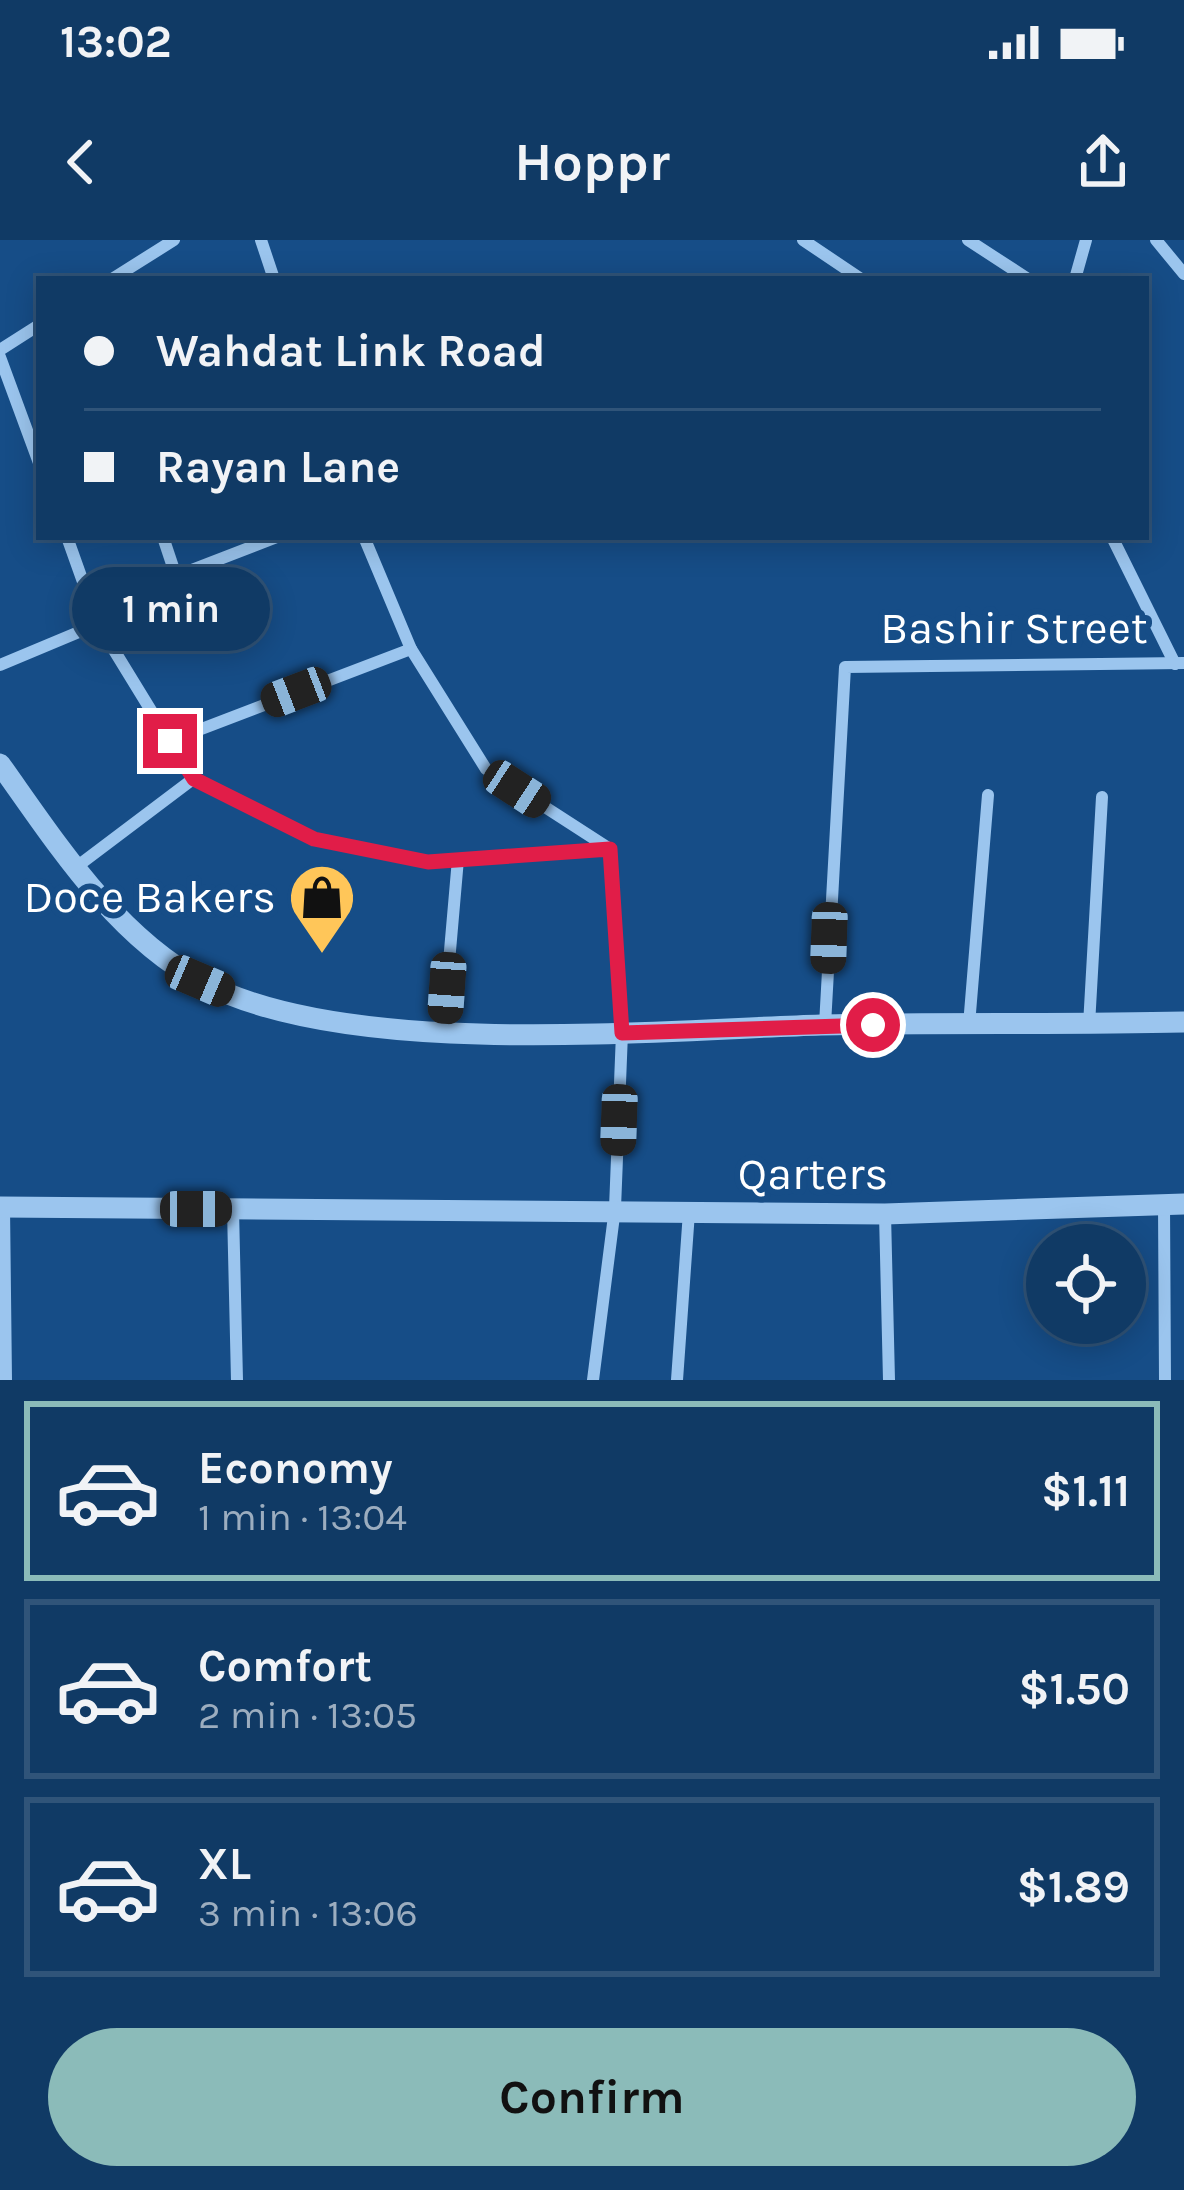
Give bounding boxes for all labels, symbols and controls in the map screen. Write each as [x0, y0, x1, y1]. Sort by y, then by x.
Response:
text: 13:02 [60, 16, 172, 68]
icon: back [48, 129, 114, 195]
icon: share [1070, 129, 1136, 195]
text: Hoppr [514, 130, 670, 194]
text: Wahdat Link Road [156, 325, 546, 377]
text: Rayan Lane [156, 441, 400, 493]
callout: 1 min [71, 567, 269, 651]
text: 1 min [122, 586, 220, 632]
street label: Bashir Street [880, 602, 1148, 654]
car [256, 662, 336, 722]
route end [143, 714, 197, 768]
car [477, 754, 557, 824]
shop icon: Doce Bakers [287, 862, 357, 956]
place label: Doce Bakers [24, 871, 276, 923]
car [810, 901, 848, 975]
car [160, 950, 240, 1012]
car [427, 951, 467, 1025]
route start [846, 998, 900, 1052]
car [600, 1083, 638, 1157]
street label: Qarters [738, 1148, 888, 1200]
car [160, 1191, 232, 1227]
map controls [1026, 1224, 1146, 1344]
button: locate [1026, 1224, 1146, 1344]
icon: car [54, 1437, 162, 1545]
text: Economy [198, 1442, 393, 1494]
text: $1.11 [1041, 1465, 1130, 1517]
text: 1 min · 13:04 [198, 1494, 407, 1540]
icon: car [54, 1635, 162, 1743]
text: Comfort [198, 1640, 372, 1692]
text: $1.50 [1019, 1663, 1130, 1715]
text: 2 min · 13:05 [198, 1692, 417, 1738]
icon: car [54, 1833, 162, 1941]
text: XL [198, 1838, 251, 1890]
text: $1.89 [1017, 1861, 1130, 1913]
text: 3 min · 13:06 [198, 1890, 418, 1936]
button: Confirm [48, 2028, 1136, 2166]

